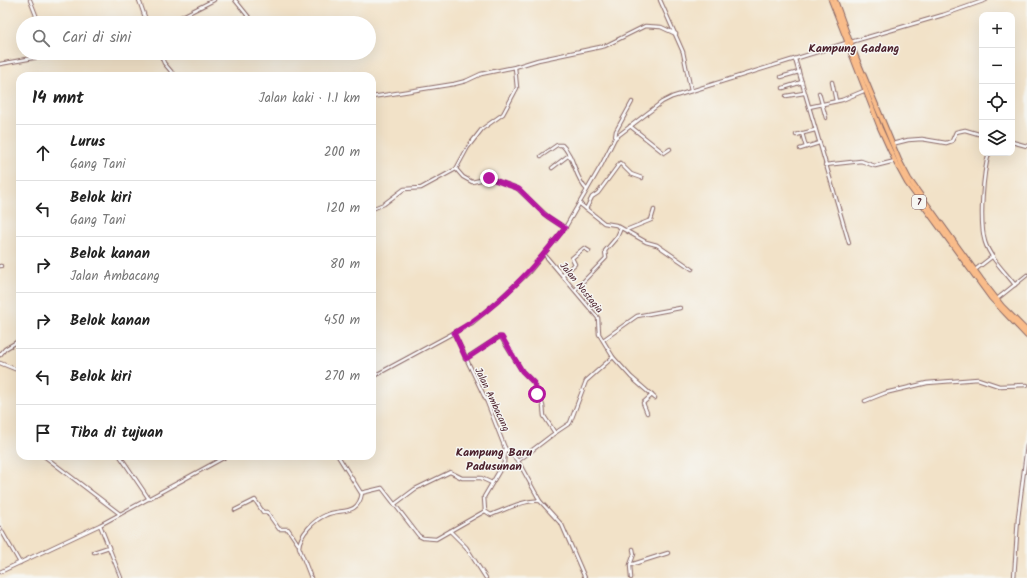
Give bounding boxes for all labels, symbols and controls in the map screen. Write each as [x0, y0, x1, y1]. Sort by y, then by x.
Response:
map controls [979, 12, 1015, 156]
button: + [979, 12, 1015, 48]
search box [16, 16, 376, 60]
text: Cari di sini [62, 26, 131, 50]
icon: search [30, 27, 52, 49]
district label: Kampung Gadang [809, 39, 900, 58]
button: − [979, 48, 1015, 84]
button: locate [979, 84, 1015, 120]
text: 14 mnt [32, 85, 84, 112]
text: Jalan kaki · 1.1 km [259, 88, 360, 109]
button: layers [979, 120, 1015, 156]
text: Lurus [70, 130, 105, 154]
icon: ahead [32, 142, 54, 164]
text: 200 m [324, 142, 360, 163]
text: Gang Tani [70, 154, 125, 175]
route end [480, 169, 498, 187]
text: Belok kiri [70, 186, 131, 210]
road number: 7 [912, 195, 926, 209]
icon: left [32, 198, 54, 220]
text: 120 m [326, 198, 360, 219]
text: Gang Tani [70, 210, 125, 231]
text: Belok kanan [70, 242, 150, 266]
icon: right [32, 254, 54, 276]
text: 80 m [330, 254, 360, 275]
street label: Jalan Nostagia [556, 259, 607, 317]
text: Jalan Ambacang [70, 266, 160, 287]
text: Belok kanan [70, 309, 150, 333]
icon: right [32, 310, 54, 332]
text: 450 m [324, 310, 360, 331]
text: Belok kiri [70, 365, 131, 389]
street label: Jalan Ambacang [470, 365, 514, 434]
icon: left [32, 366, 54, 388]
text: 270 m [324, 366, 360, 387]
route start [528, 385, 546, 403]
text: Tiba di tujuan [70, 421, 163, 445]
icon: arrive [32, 422, 54, 444]
district label: Kampung Baru Padusunan [456, 443, 532, 476]

